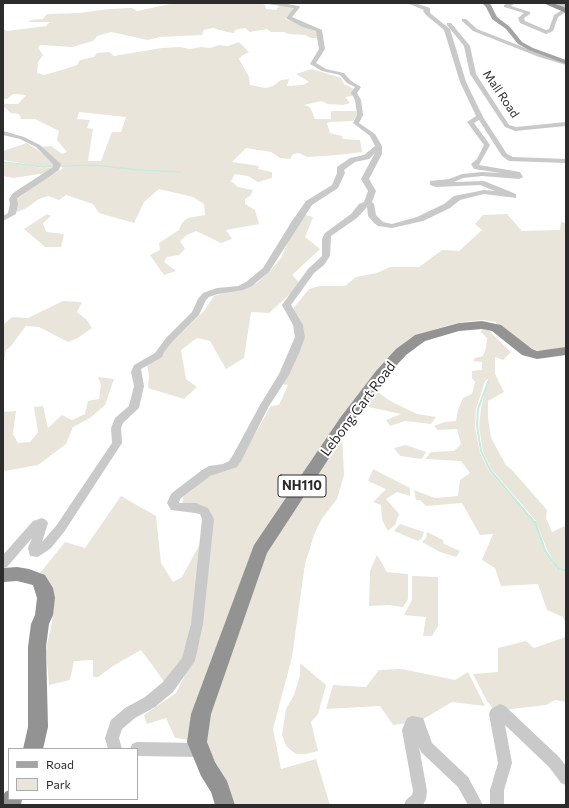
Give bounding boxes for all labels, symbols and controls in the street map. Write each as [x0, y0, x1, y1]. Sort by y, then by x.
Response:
street label: Mall Road [480, 68, 522, 120]
street label: Lebong Cart Road [317, 358, 399, 460]
road number: NH110 [278, 475, 326, 497]
legend [8, 748, 138, 800]
text: Road [46, 757, 74, 771]
text: Park [46, 777, 71, 791]

